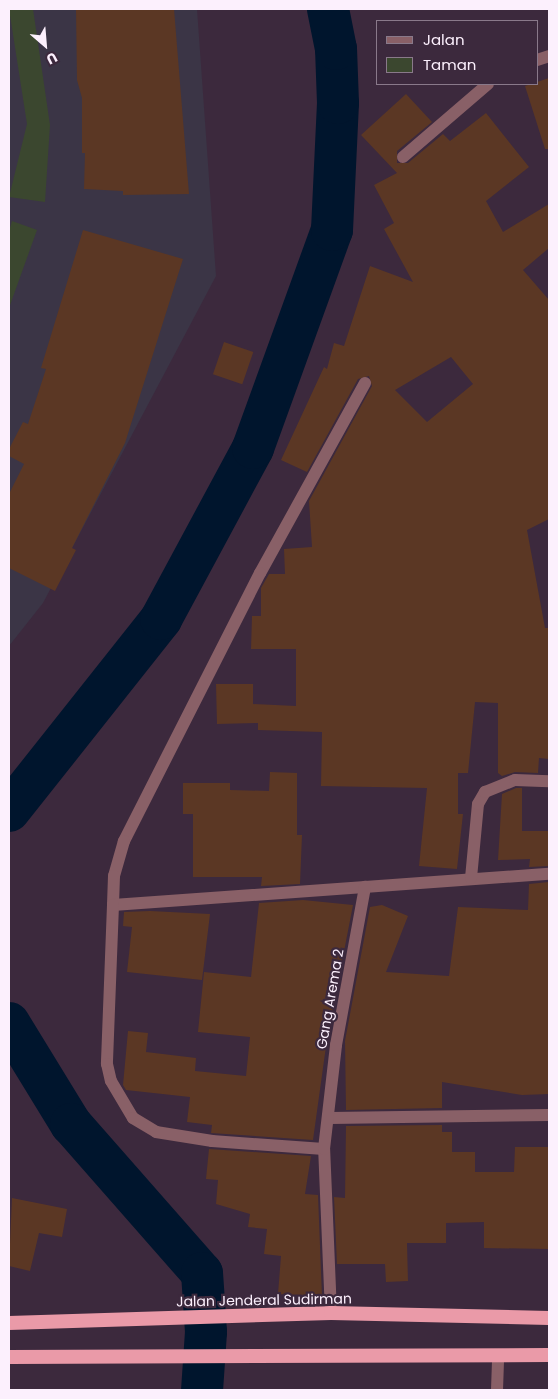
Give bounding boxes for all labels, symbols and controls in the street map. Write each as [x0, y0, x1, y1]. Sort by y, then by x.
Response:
north arrow [20, 20, 70, 70]
legend [376, 20, 538, 85]
text: Jalan [423, 29, 465, 50]
text: U [43, 47, 61, 70]
text: Taman [423, 54, 476, 75]
street label: Gang Arema 2 [313, 948, 347, 1050]
street label: Jalan Jenderal Sudirman [176, 1290, 352, 1310]

